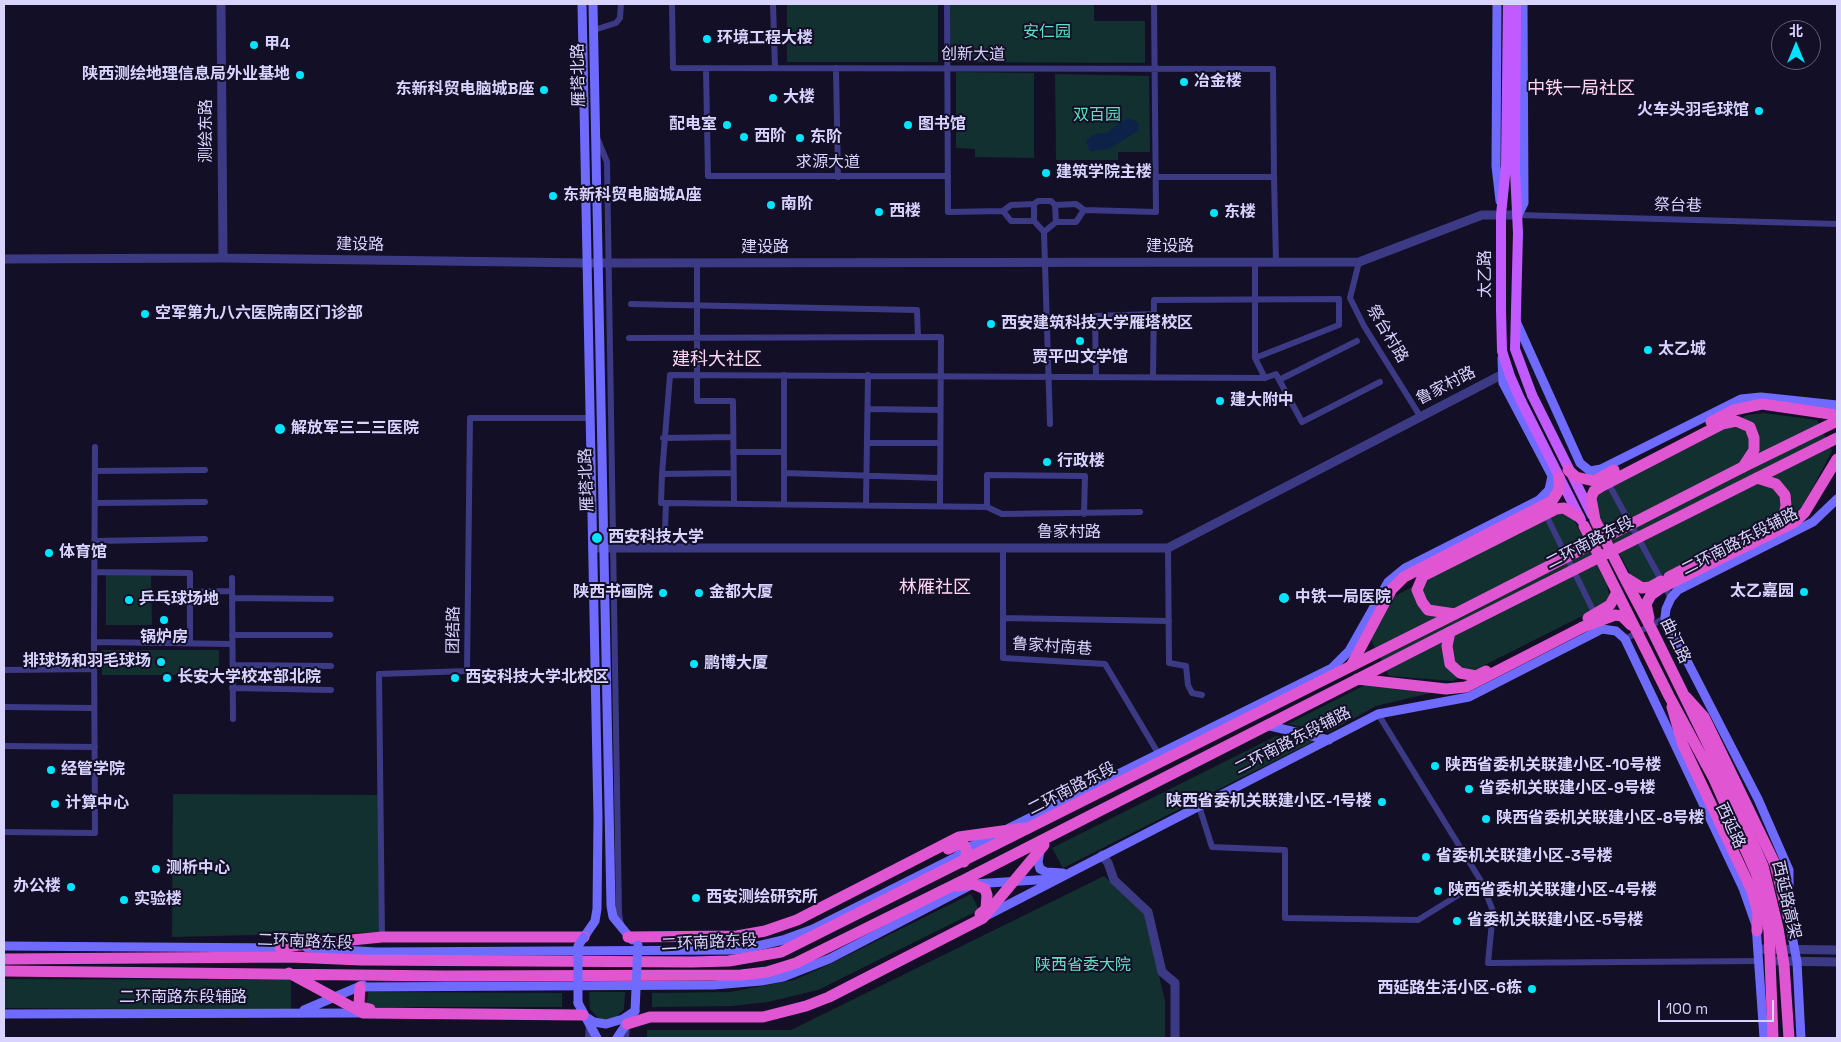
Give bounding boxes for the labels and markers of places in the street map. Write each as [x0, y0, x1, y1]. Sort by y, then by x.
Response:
place label: 环境工程大楼 [717, 29, 813, 49]
marker: 环境工程大楼 [701, 33, 713, 45]
place label: 甲4 [264, 35, 290, 55]
marker: 甲4 [248, 39, 260, 51]
place label: 陕西测绘地理信息局外业基地 [82, 65, 290, 85]
marker: 陕西测绘地理信息局外业基地 [294, 69, 306, 81]
place label: 冶金楼 [1194, 72, 1242, 92]
marker: 冶金楼 [1178, 76, 1190, 88]
place label: 东新科贸电脑城B座 [395, 80, 534, 100]
marker: 东新科贸电脑城B座 [538, 84, 550, 96]
place label: 大楼 [783, 88, 815, 108]
marker: 大楼 [767, 92, 779, 104]
place label: 火车头羽毛球馆 [1637, 101, 1749, 121]
marker: 火车头羽毛球馆 [1753, 105, 1765, 117]
place label: 配电室 [669, 115, 717, 135]
place label: 图书馆 [918, 115, 966, 135]
marker: 配电室 [721, 119, 733, 131]
marker: 图书馆 [902, 119, 914, 131]
place label: 西阶 [754, 127, 786, 147]
place label: 东阶 [810, 128, 842, 148]
marker: 西阶 [738, 131, 750, 143]
marker: 东阶 [794, 132, 806, 144]
place label: 建筑学院主楼 [1056, 163, 1152, 183]
marker: 建筑学院主楼 [1040, 167, 1052, 179]
place label: 东新科贸电脑城A座 [563, 186, 701, 206]
marker: 东新科贸电脑城A座 [547, 190, 559, 202]
place label: 南阶 [781, 195, 813, 215]
marker: 南阶 [765, 199, 777, 211]
place label: 西楼 [889, 202, 921, 222]
place label: 东楼 [1224, 203, 1256, 223]
marker: 西楼 [873, 206, 885, 218]
marker: 东楼 [1208, 207, 1220, 219]
place label: 空军第九八六医院南区门诊部 [155, 304, 363, 324]
marker: 空军第九八六医院南区门诊部 [139, 308, 151, 320]
place label: 西安建筑科技大学雁塔校区 [1001, 314, 1193, 334]
marker: 西安建筑科技大学雁塔校区 [985, 318, 997, 330]
marker: 贾平凹文学馆 [1074, 335, 1086, 347]
place label: 太乙城 [1658, 340, 1706, 360]
marker: 太乙城 [1642, 344, 1654, 356]
place label: 贾平凹文学馆 [1032, 348, 1128, 368]
place label: 建大附中 [1230, 391, 1294, 411]
marker: 建大附中 [1214, 395, 1226, 407]
place label: 解放军三二三医院 [291, 419, 419, 439]
marker: 解放军三二三医院 [273, 422, 287, 436]
place label: 行政楼 [1057, 452, 1105, 472]
marker: 行政楼 [1041, 456, 1053, 468]
place label: 西安科技大学 [608, 528, 704, 548]
marker: 西安科技大学 [590, 531, 604, 545]
place label: 体育馆 [59, 543, 107, 563]
marker: 体育馆 [43, 547, 55, 559]
place label: 太乙嘉园 [1730, 582, 1794, 602]
place label: 陕西书画院 [573, 583, 653, 603]
place label: 金都大厦 [709, 583, 773, 603]
marker: 太乙嘉园 [1798, 586, 1810, 598]
marker: 陕西书画院 [657, 587, 669, 599]
marker: 金都大厦 [693, 587, 705, 599]
place label: 中铁一局医院 [1295, 588, 1391, 608]
place label: 乒乓球场地 [139, 590, 219, 610]
marker: 中铁一局医院 [1277, 591, 1291, 605]
marker: 乒乓球场地 [123, 594, 135, 606]
marker: 锅炉房 [158, 614, 170, 626]
place label: 锅炉房 [140, 628, 188, 648]
place label: 排球场和羽毛球场 [23, 652, 151, 672]
place label: 鹏博大厦 [704, 654, 768, 674]
marker: 排球场和羽毛球场 [155, 656, 167, 668]
marker: 鹏博大厦 [688, 658, 700, 670]
place label: 长安大学校本部北院 [177, 668, 321, 688]
place label: 西安科技大学北校区 [465, 668, 609, 688]
marker: 长安大学校本部北院 [161, 672, 173, 684]
marker: 西安科技大学北校区 [449, 672, 461, 684]
place label: 陕西省委机关联建小区-10号楼 [1445, 756, 1662, 776]
place label: 经管学院 [61, 760, 125, 780]
marker: 陕西省委机关联建小区-10号楼 [1429, 760, 1441, 772]
marker: 经管学院 [45, 764, 57, 776]
place label: 省委机关联建小区-9号楼 [1479, 779, 1656, 799]
marker: 省委机关联建小区-9号楼 [1463, 783, 1475, 795]
place label: 陕西省委机关联建小区-1号楼 [1166, 792, 1372, 812]
place label: 计算中心 [65, 794, 129, 814]
marker: 陕西省委机关联建小区-1号楼 [1376, 796, 1388, 808]
marker: 计算中心 [49, 798, 61, 810]
place label: 陕西省委机关联建小区-8号楼 [1496, 809, 1705, 829]
marker: 陕西省委机关联建小区-8号楼 [1480, 813, 1492, 825]
place label: 省委机关联建小区-3号楼 [1436, 847, 1613, 867]
marker: 省委机关联建小区-3号楼 [1420, 851, 1432, 863]
place label: 测析中心 [166, 859, 230, 879]
marker: 测析中心 [150, 863, 162, 875]
place label: 办公楼 [13, 877, 61, 897]
marker: 办公楼 [65, 881, 77, 893]
place label: 陕西省委机关联建小区-4号楼 [1448, 881, 1657, 901]
marker: 陕西省委机关联建小区-4号楼 [1432, 885, 1444, 897]
place label: 西安测绘研究所 [706, 888, 818, 908]
place label: 实验楼 [134, 890, 182, 910]
marker: 西安测绘研究所 [690, 892, 702, 904]
marker: 实验楼 [118, 894, 130, 906]
place label: 省委机关联建小区-5号楼 [1467, 911, 1644, 931]
marker: 省委机关联建小区-5号楼 [1451, 915, 1463, 927]
place label: 西延路生活小区-6栋 [1377, 979, 1522, 999]
marker: 西延路生活小区-6栋 [1526, 983, 1538, 995]

